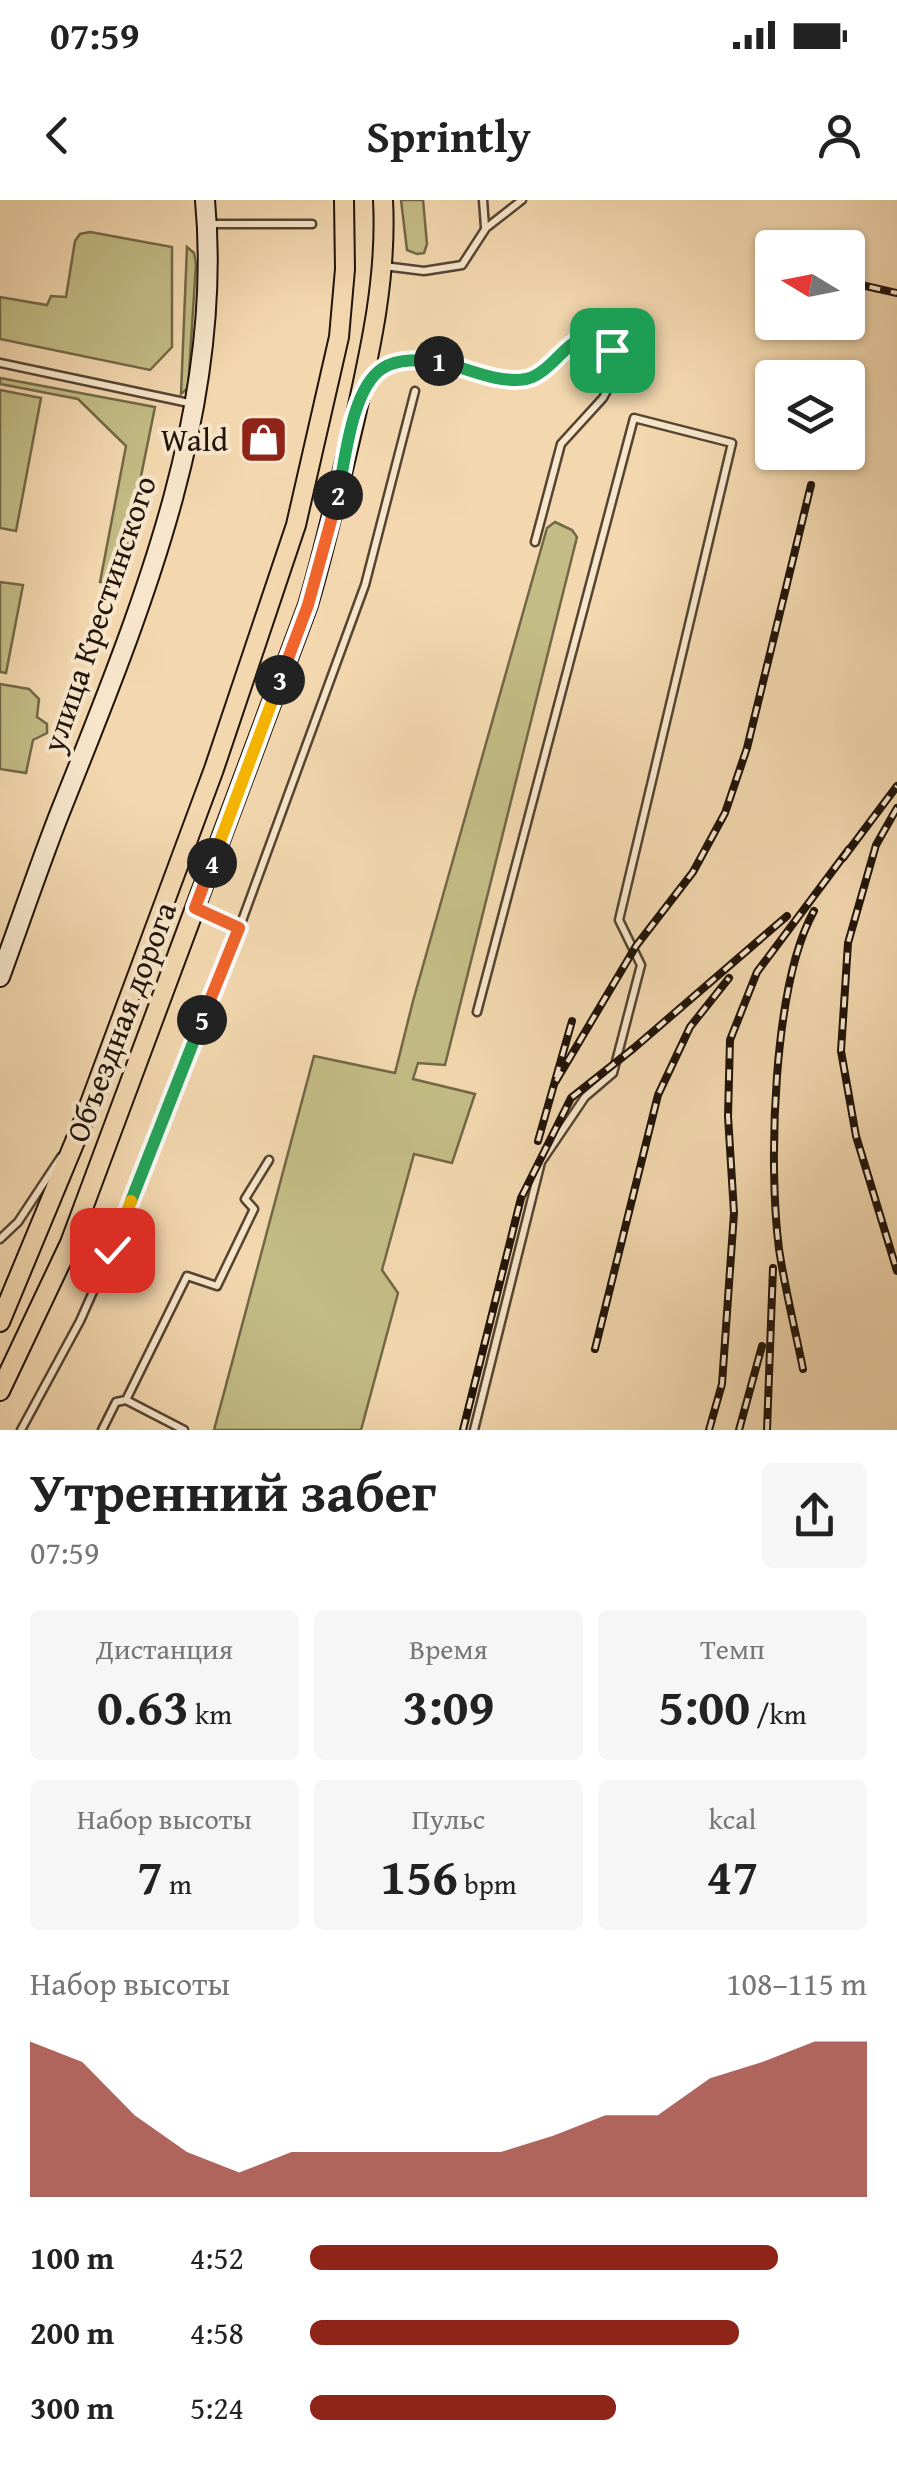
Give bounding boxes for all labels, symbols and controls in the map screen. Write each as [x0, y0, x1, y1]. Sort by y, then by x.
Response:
text: 07:59 [50, 7, 140, 63]
text: Sprintly [366, 103, 531, 168]
icon: back [30, 108, 85, 163]
icon: person [812, 108, 867, 163]
north arrow [755, 230, 865, 340]
map controls [755, 230, 865, 470]
pin [570, 308, 655, 393]
icon: arrive [585, 323, 640, 378]
pin: 1 [414, 336, 464, 386]
text: 1 [432, 340, 446, 381]
button: layers [755, 360, 865, 470]
shop icon: Wald [237, 414, 289, 466]
place label: Wald [161, 416, 228, 463]
street label: улица Крестинского [29, 469, 168, 759]
pin: 2 [313, 470, 363, 520]
text: 2 [331, 474, 345, 515]
pin: 3 [255, 655, 305, 705]
text: 3 [273, 659, 287, 700]
pin: 4 [187, 838, 237, 888]
text: 4 [205, 842, 219, 883]
street label: Объездная дорога [53, 894, 188, 1149]
pin: 5 [177, 995, 227, 1045]
text: 5 [195, 999, 209, 1040]
pin [70, 1208, 155, 1293]
icon: check [85, 1223, 140, 1278]
text: Утренний забег [30, 1451, 436, 1531]
button: share [762, 1463, 867, 1568]
text: 07:59 [30, 1529, 99, 1576]
text: Дистанция [96, 1628, 233, 1669]
text: Время [409, 1628, 488, 1669]
text: Темп [700, 1628, 765, 1669]
text: 0.63 [97, 1669, 189, 1742]
text: 3:09 [403, 1669, 494, 1742]
text: 5:00 [658, 1669, 750, 1742]
text: km [189, 1693, 232, 1734]
text: /km [750, 1693, 807, 1734]
text: Набор высоты [77, 1798, 252, 1839]
text: Пульс [412, 1798, 485, 1839]
text: kcal [709, 1798, 756, 1839]
text: 7 [137, 1839, 163, 1912]
text: 156 [380, 1839, 458, 1912]
text: 47 [707, 1839, 758, 1912]
text: m [163, 1863, 192, 1904]
text: bpm [458, 1863, 517, 1904]
text: Набор высоты [30, 1960, 230, 2007]
text: 108–115 m [726, 1960, 867, 2007]
text: 100 m [30, 2234, 114, 2281]
text: 4:52 [190, 2234, 244, 2281]
text: 200 m [30, 2309, 114, 2356]
text: 4:58 [190, 2309, 244, 2356]
text: 300 m [30, 2384, 114, 2431]
text: 5:24 [190, 2384, 244, 2431]

